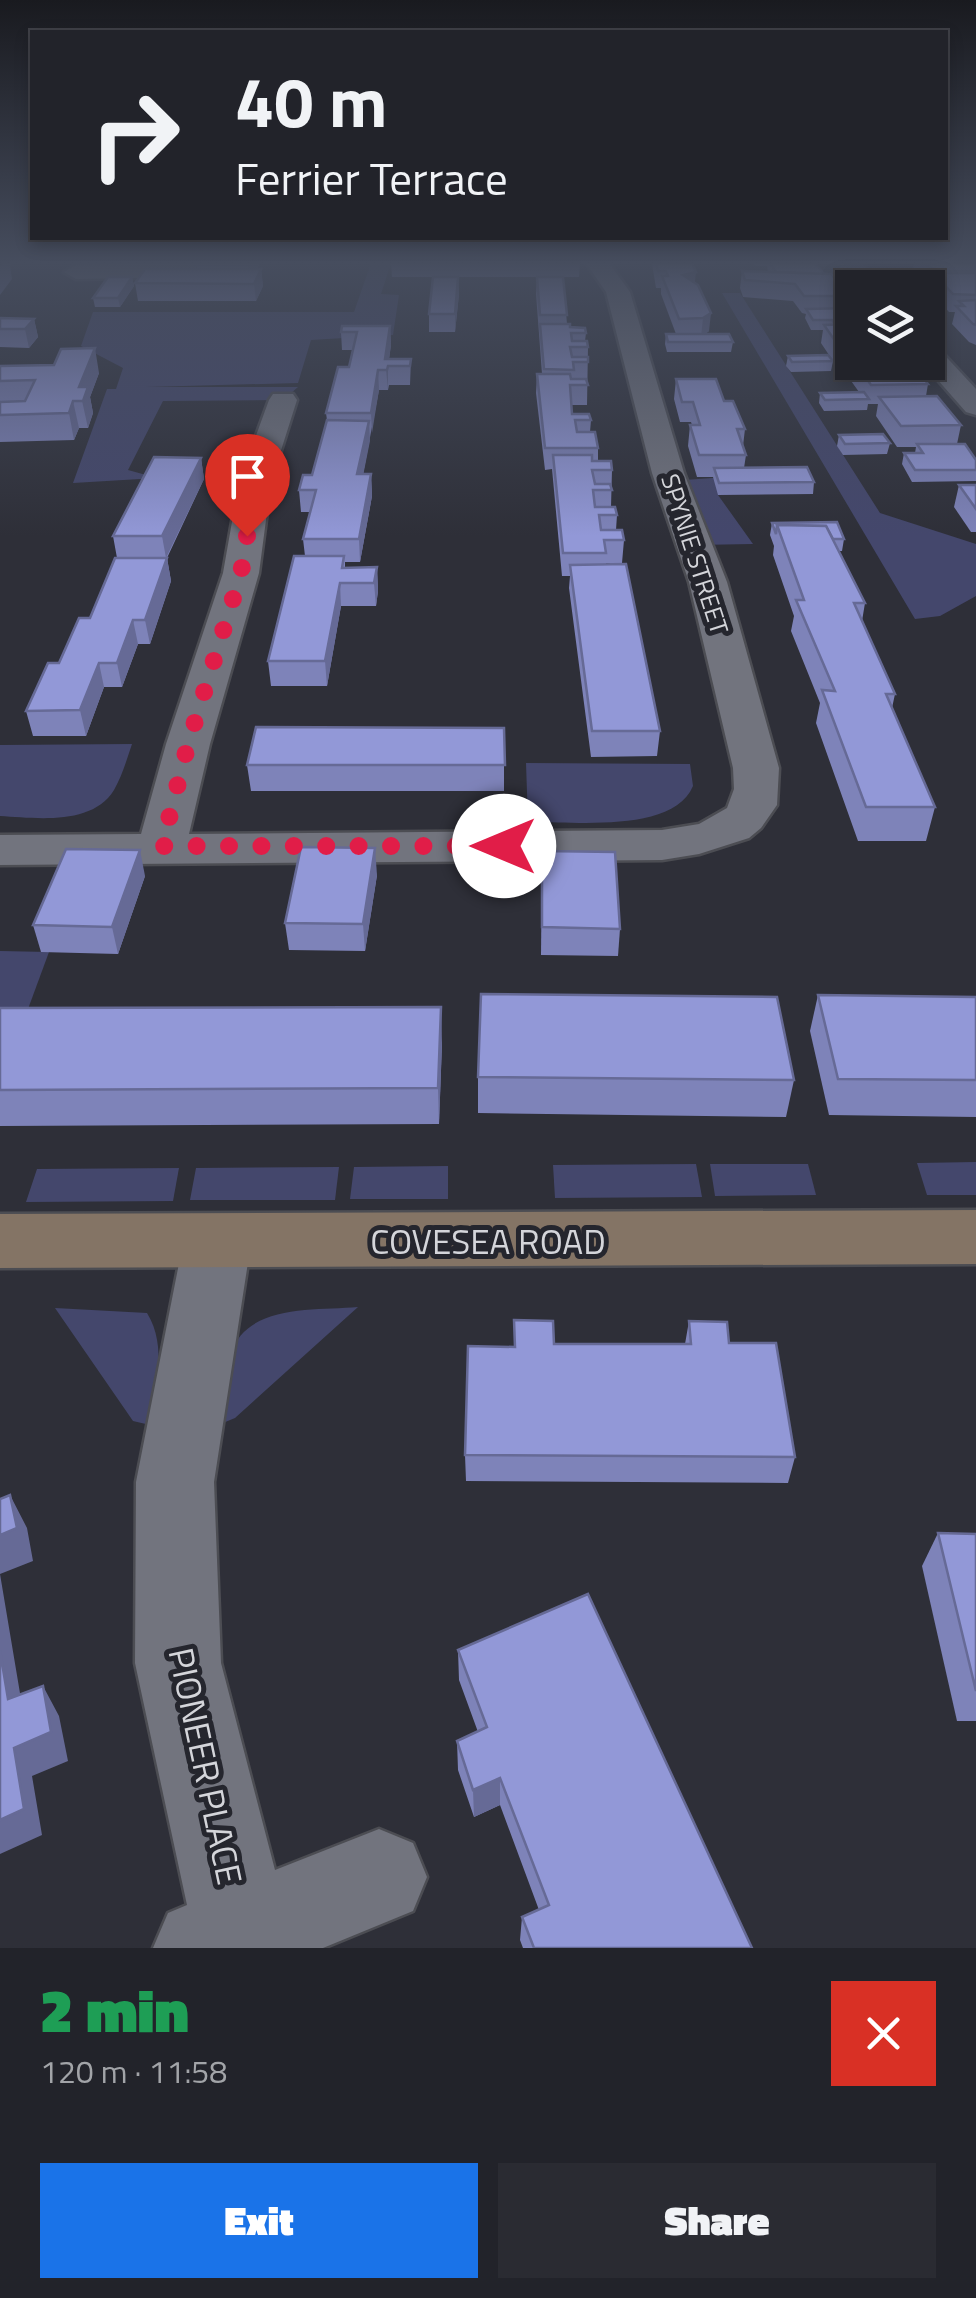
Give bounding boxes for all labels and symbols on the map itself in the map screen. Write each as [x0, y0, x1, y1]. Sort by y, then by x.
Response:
pin [205, 434, 290, 537]
street label: SPYNIE STREET [651, 469, 739, 639]
position arrow [452, 794, 556, 898]
street label: COVESEA ROAD [370, 1214, 606, 1268]
street label: PIONEER PLACE [155, 1643, 257, 1889]

